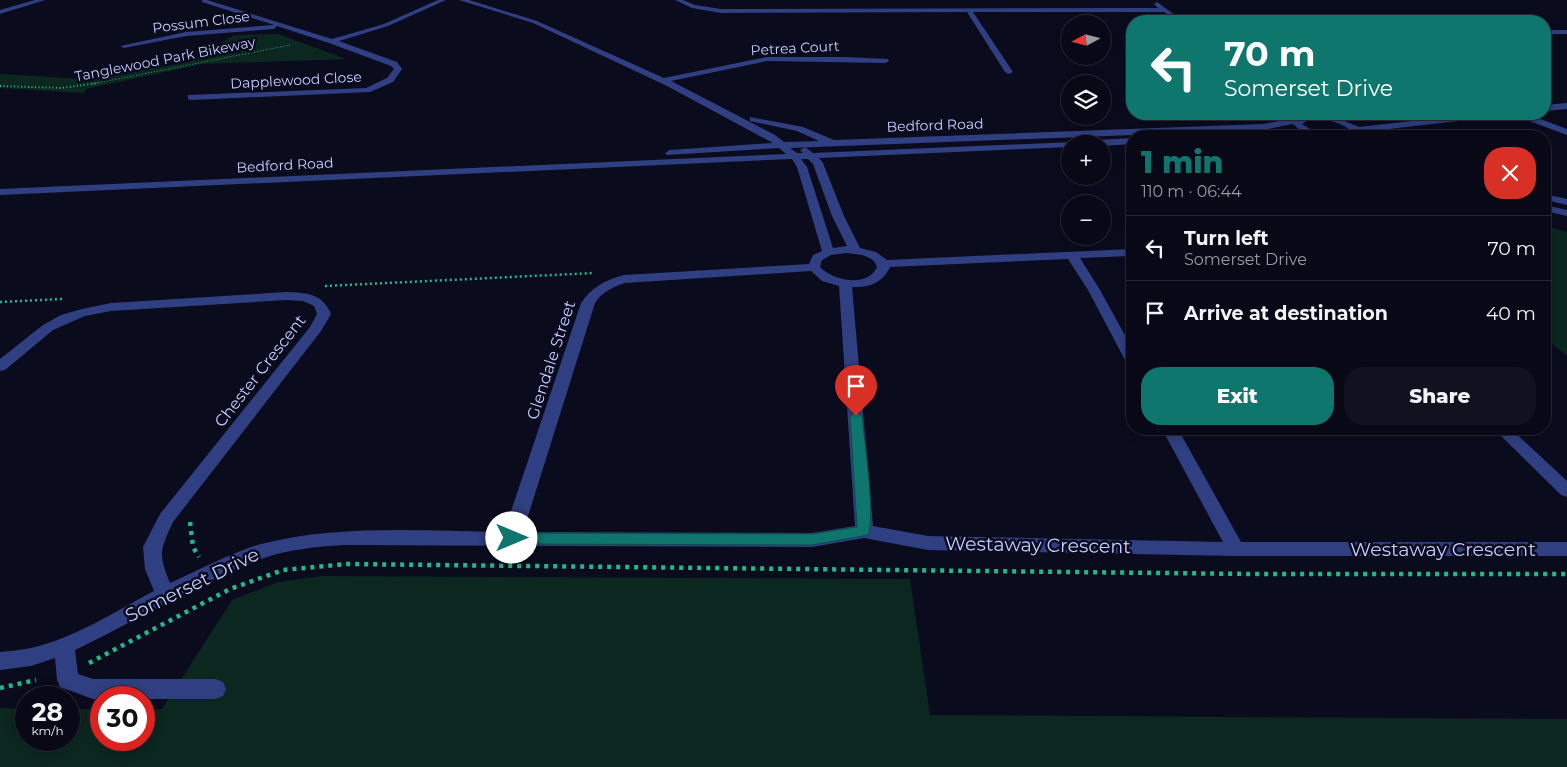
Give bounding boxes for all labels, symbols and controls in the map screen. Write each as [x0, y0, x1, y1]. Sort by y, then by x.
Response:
street label: Possum Close [151, 7, 251, 37]
north arrow [1061, 15, 1111, 65]
map controls [1061, 15, 1111, 245]
text: 70 m [1224, 32, 1315, 75]
street label: Tanglewood Park Bikeway [73, 33, 257, 85]
icon: left [1141, 35, 1206, 100]
street label: Petrea Court [750, 37, 840, 59]
street label: Dapplewood Close [230, 68, 362, 92]
button: layers [1061, 75, 1111, 125]
text: Somerset Drive [1224, 75, 1393, 102]
street label: Bedford Road [886, 114, 984, 136]
button: + [1061, 135, 1111, 185]
text: 1 min [1141, 144, 1224, 181]
button: close [1484, 147, 1536, 199]
street label: Bedford Road [236, 153, 334, 177]
text: 110 m · 06:44 [1141, 182, 1242, 201]
button: − [1061, 195, 1111, 245]
text: Turn left [1184, 227, 1269, 250]
icon: left [1141, 234, 1169, 262]
text: 70 m [1487, 237, 1536, 260]
text: Somerset Drive [1184, 250, 1307, 269]
street label: Glendale Street [523, 298, 579, 422]
icon: arrive [1141, 299, 1169, 327]
text: Arrive at destination [1184, 302, 1388, 325]
text: 40 m [1486, 302, 1536, 325]
street label: Chester Crescent [210, 311, 310, 431]
pin [835, 365, 877, 416]
button: Exit [1141, 367, 1334, 425]
button: Share [1344, 367, 1536, 425]
icon: arrive [842, 372, 870, 400]
position arrow [485, 511, 537, 563]
street label: Westaway Crescent [945, 532, 1131, 558]
street label: Westaway Crescent [1350, 538, 1536, 561]
street label: Somerset Drive [121, 543, 263, 627]
speed limit sign: 30 [90, 686, 155, 751]
text: 28 [32, 697, 63, 727]
text: km/h [31, 723, 64, 738]

